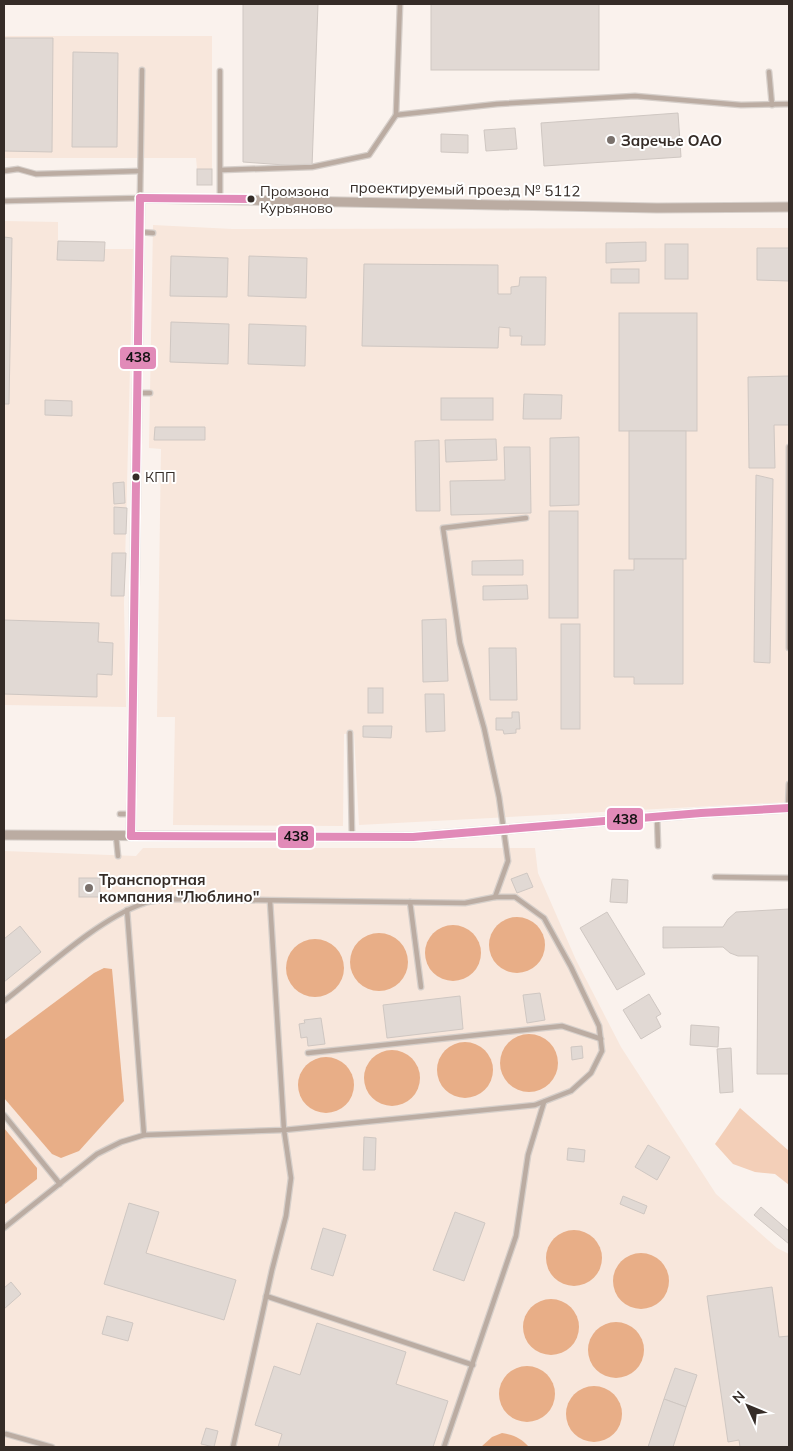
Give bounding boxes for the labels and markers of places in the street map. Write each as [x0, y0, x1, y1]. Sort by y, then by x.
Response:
place label: Заречье ОАО [621, 131, 722, 150]
marker: Заречье ОАО [605, 134, 617, 146]
place label: Промзона Курьяново [260, 182, 333, 217]
marker: Промзона Курьяново [246, 194, 256, 204]
place label: КПП [145, 468, 176, 486]
marker: КПП [131, 472, 141, 482]
place label: Транспортная компания "Люблино" [99, 870, 259, 906]
marker: Транспортная компания "Люблино" [83, 882, 95, 894]

